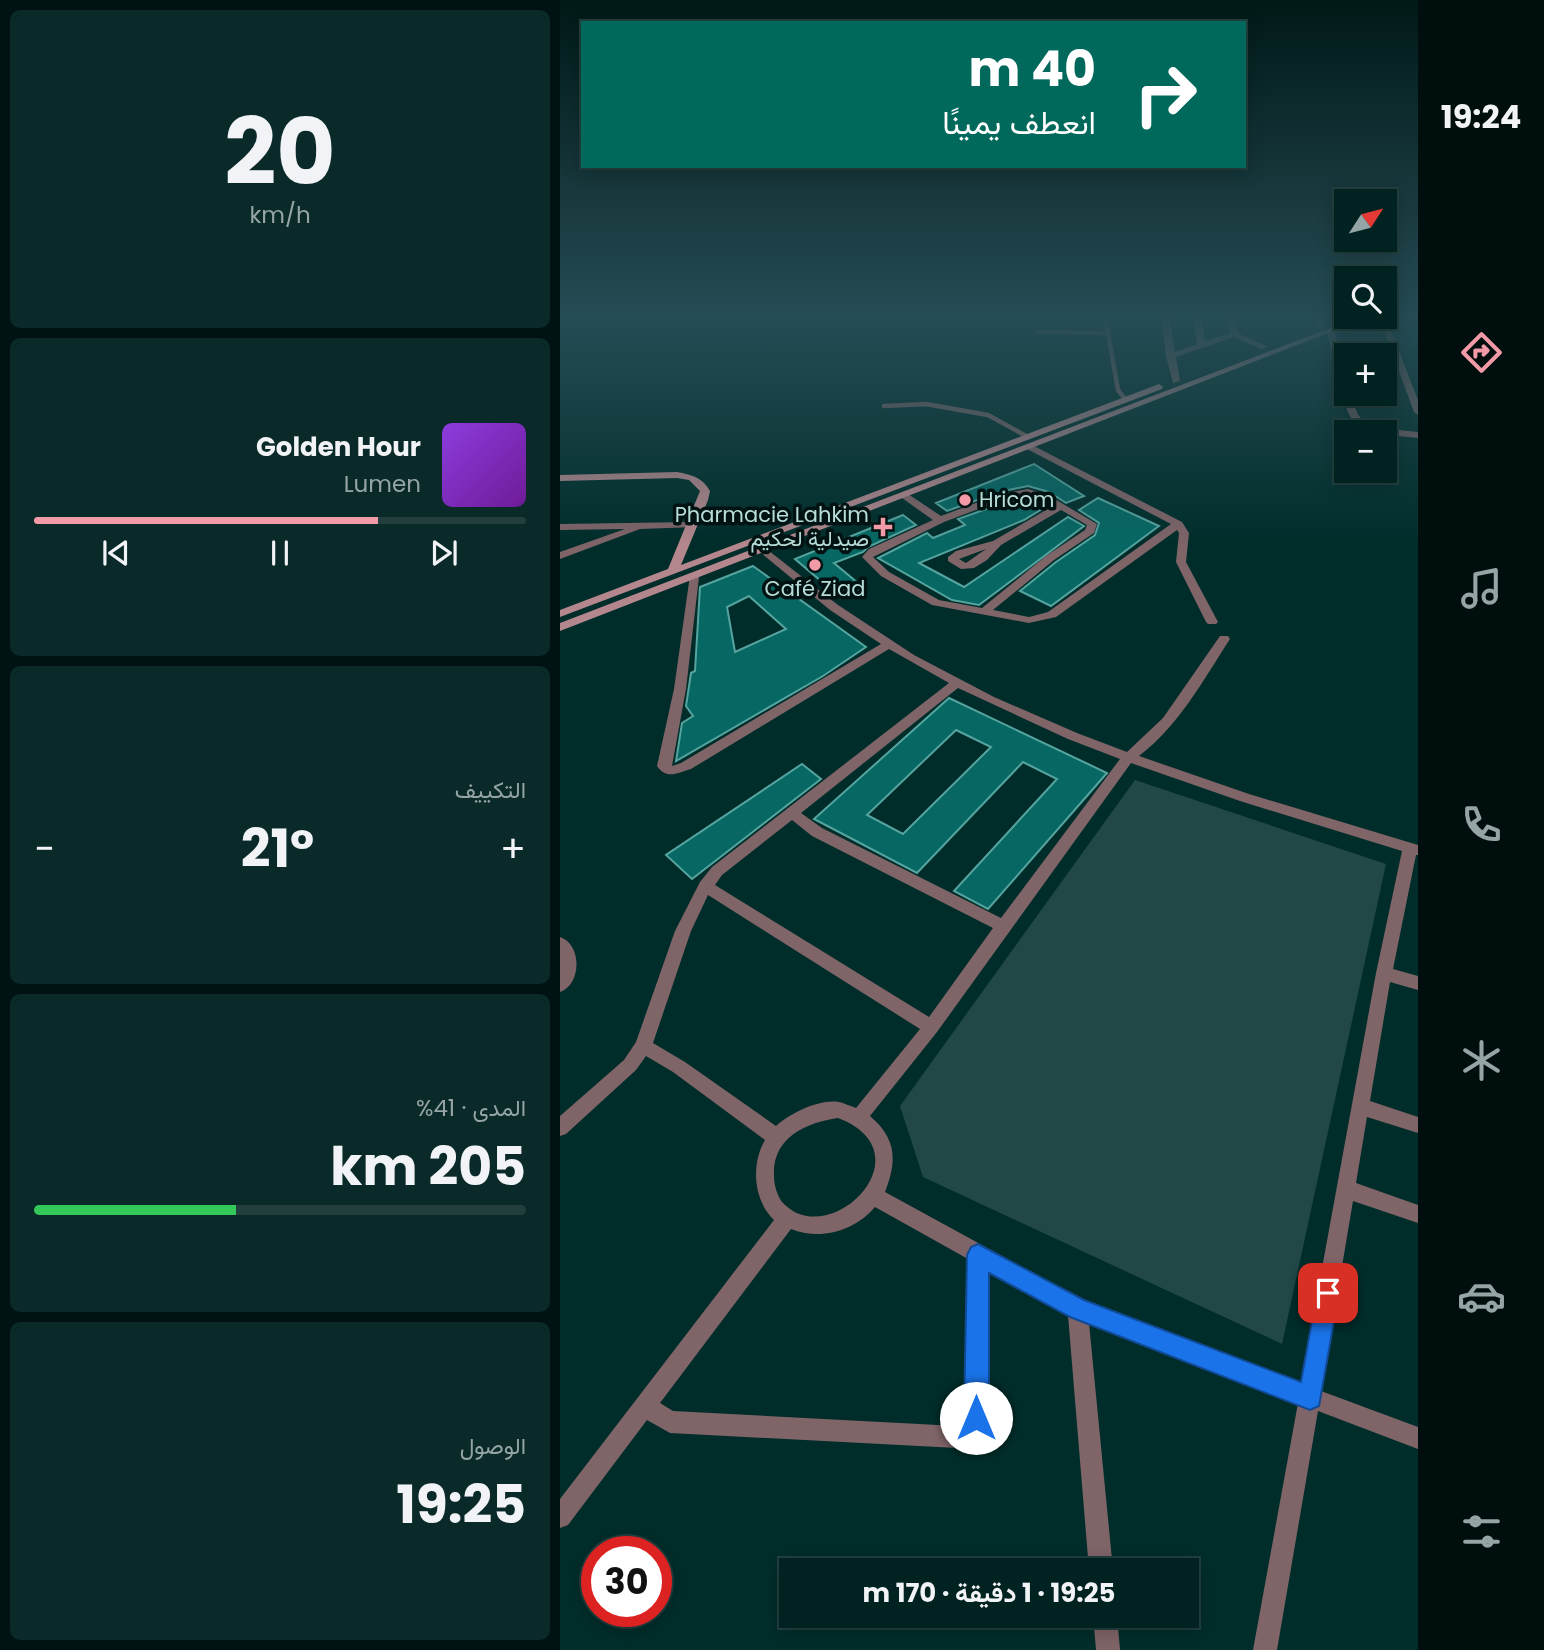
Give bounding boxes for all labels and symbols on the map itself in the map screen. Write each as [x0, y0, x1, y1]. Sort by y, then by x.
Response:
north arrow [1334, 189, 1396, 252]
place label: Hricom [979, 485, 1054, 514]
marker: Hricom [957, 492, 973, 508]
place label: Pharmacie Lahkim صيدلية لحكيم [675, 500, 869, 553]
marker: Pharmacie Lahkim صيدلية لحكيم [875, 519, 891, 535]
marker: Café Ziad [807, 557, 823, 573]
place label: Café Ziad [765, 574, 865, 603]
pin [1298, 1263, 1358, 1323]
position arrow [939, 1381, 1013, 1455]
speed limit sign: 30 [581, 1536, 672, 1627]

